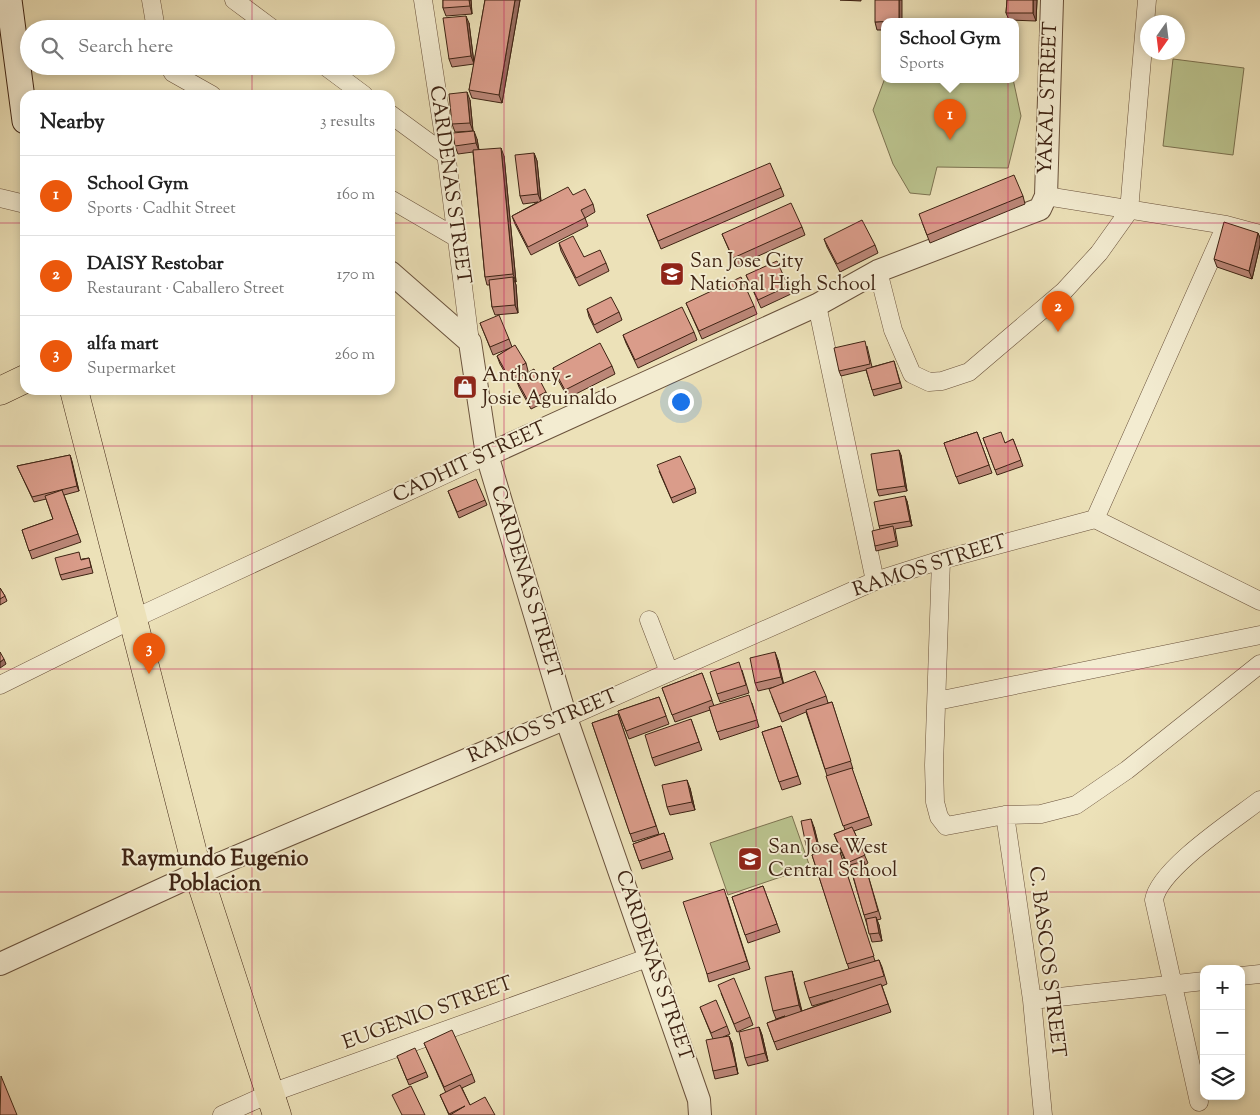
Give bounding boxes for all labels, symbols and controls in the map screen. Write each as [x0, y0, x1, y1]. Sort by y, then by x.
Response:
north arrow [1140, 15, 1185, 60]
popup [881, 18, 1019, 83]
search box [20, 20, 395, 75]
street label: YAKAL STREET [1032, 21, 1066, 175]
text: School Gym [899, 26, 1001, 53]
icon: search [38, 34, 66, 62]
text: Search here [78, 34, 173, 61]
text: Sports [899, 53, 944, 76]
street label: CARDENAS STREET [421, 84, 477, 286]
pin: 1 [934, 99, 966, 140]
text: Nearby [40, 108, 105, 138]
text: 3 results [320, 111, 375, 134]
text: School Gym [87, 171, 189, 198]
text: 1 [53, 184, 59, 207]
text: 160 m [337, 184, 375, 207]
text: Sports · Cadhit Street [87, 198, 236, 221]
place label: San Jose City National High School [690, 248, 876, 300]
text: DAISY Restobar [87, 251, 224, 278]
school or university icon: San Jose City National High School [659, 261, 685, 287]
text: 2 [52, 264, 60, 287]
text: 170 m [337, 264, 375, 287]
text: Restaurant · Caballero Street [87, 278, 284, 301]
pin: 2 [1042, 291, 1074, 332]
text: alfa mart [87, 331, 158, 358]
text: 3 [53, 344, 59, 367]
text: 260 m [334, 344, 375, 367]
text: Supermarket [87, 358, 176, 381]
place label: Anthony - Josie Aguinaldo [481, 362, 617, 414]
shop icon: Anthony - Josie Aguinaldo [452, 374, 478, 400]
your location [668, 389, 694, 415]
street label: CADHIT STREET [388, 415, 552, 511]
street label: CARDENAS STREET [482, 482, 568, 682]
street label: RAMOS STREET [849, 528, 1011, 606]
pin: 3 [133, 633, 165, 674]
street label: RAMOS STREET [463, 682, 623, 772]
place label: San Jose West Central School [768, 834, 898, 886]
district label: Raymundo Eugenio Poblacion [122, 844, 308, 901]
school or university icon: San Jose West Central School [737, 846, 763, 872]
street label: C. BASCOS STREET [1020, 865, 1072, 1059]
street label: CARDENAS STREET [607, 867, 699, 1065]
map controls [1200, 965, 1245, 1100]
button: + [1200, 965, 1245, 1010]
street label: EUGENIO STREET [339, 970, 517, 1058]
button: − [1200, 1010, 1245, 1055]
button: layers [1200, 1055, 1245, 1100]

